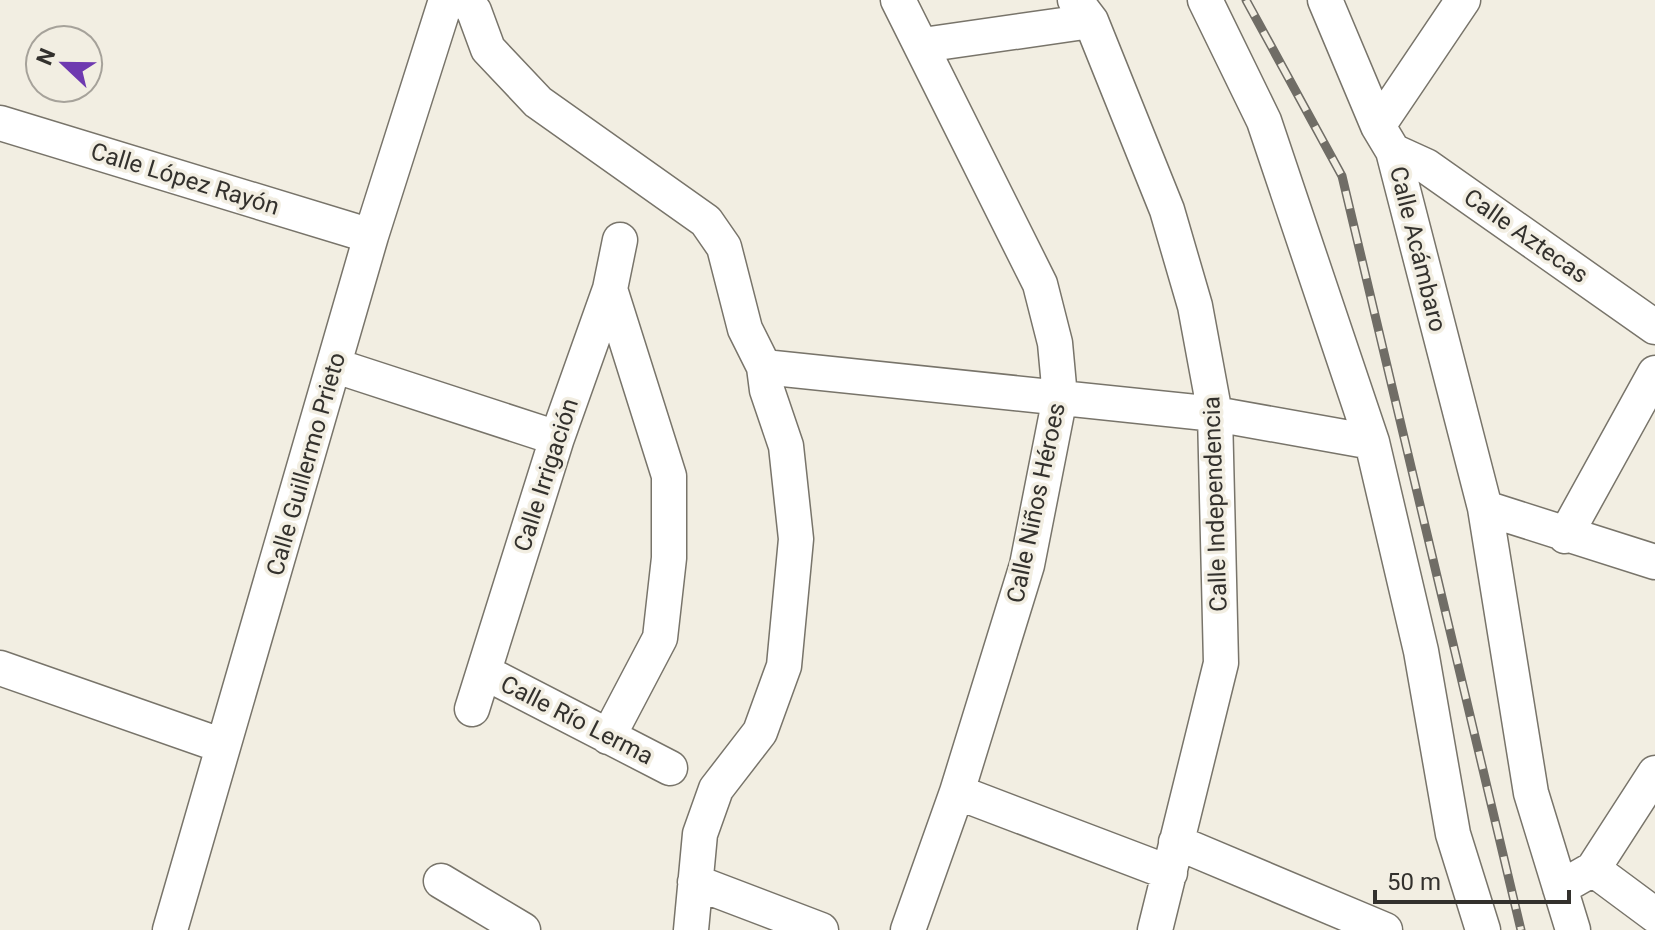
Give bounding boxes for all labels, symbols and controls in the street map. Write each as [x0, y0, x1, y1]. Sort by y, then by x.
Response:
north arrow [24, 24, 104, 104]
text: N [31, 45, 60, 69]
street label: Calle López Rayón [87, 137, 283, 221]
street label: Calle Acámbaro [1384, 163, 1452, 335]
street label: Calle Aztecas [1458, 183, 1594, 289]
street label: Calle Guillermo Prieto [261, 349, 351, 579]
street label: Calle Irrigación [508, 395, 584, 555]
street label: Calle Independencia [1197, 396, 1233, 612]
street label: Calle Niños Héroes [1001, 400, 1071, 606]
street label: Calle Río Lerma [496, 670, 658, 770]
scale bar [1375, 854, 1569, 904]
text: 50 m [1387, 868, 1441, 896]

